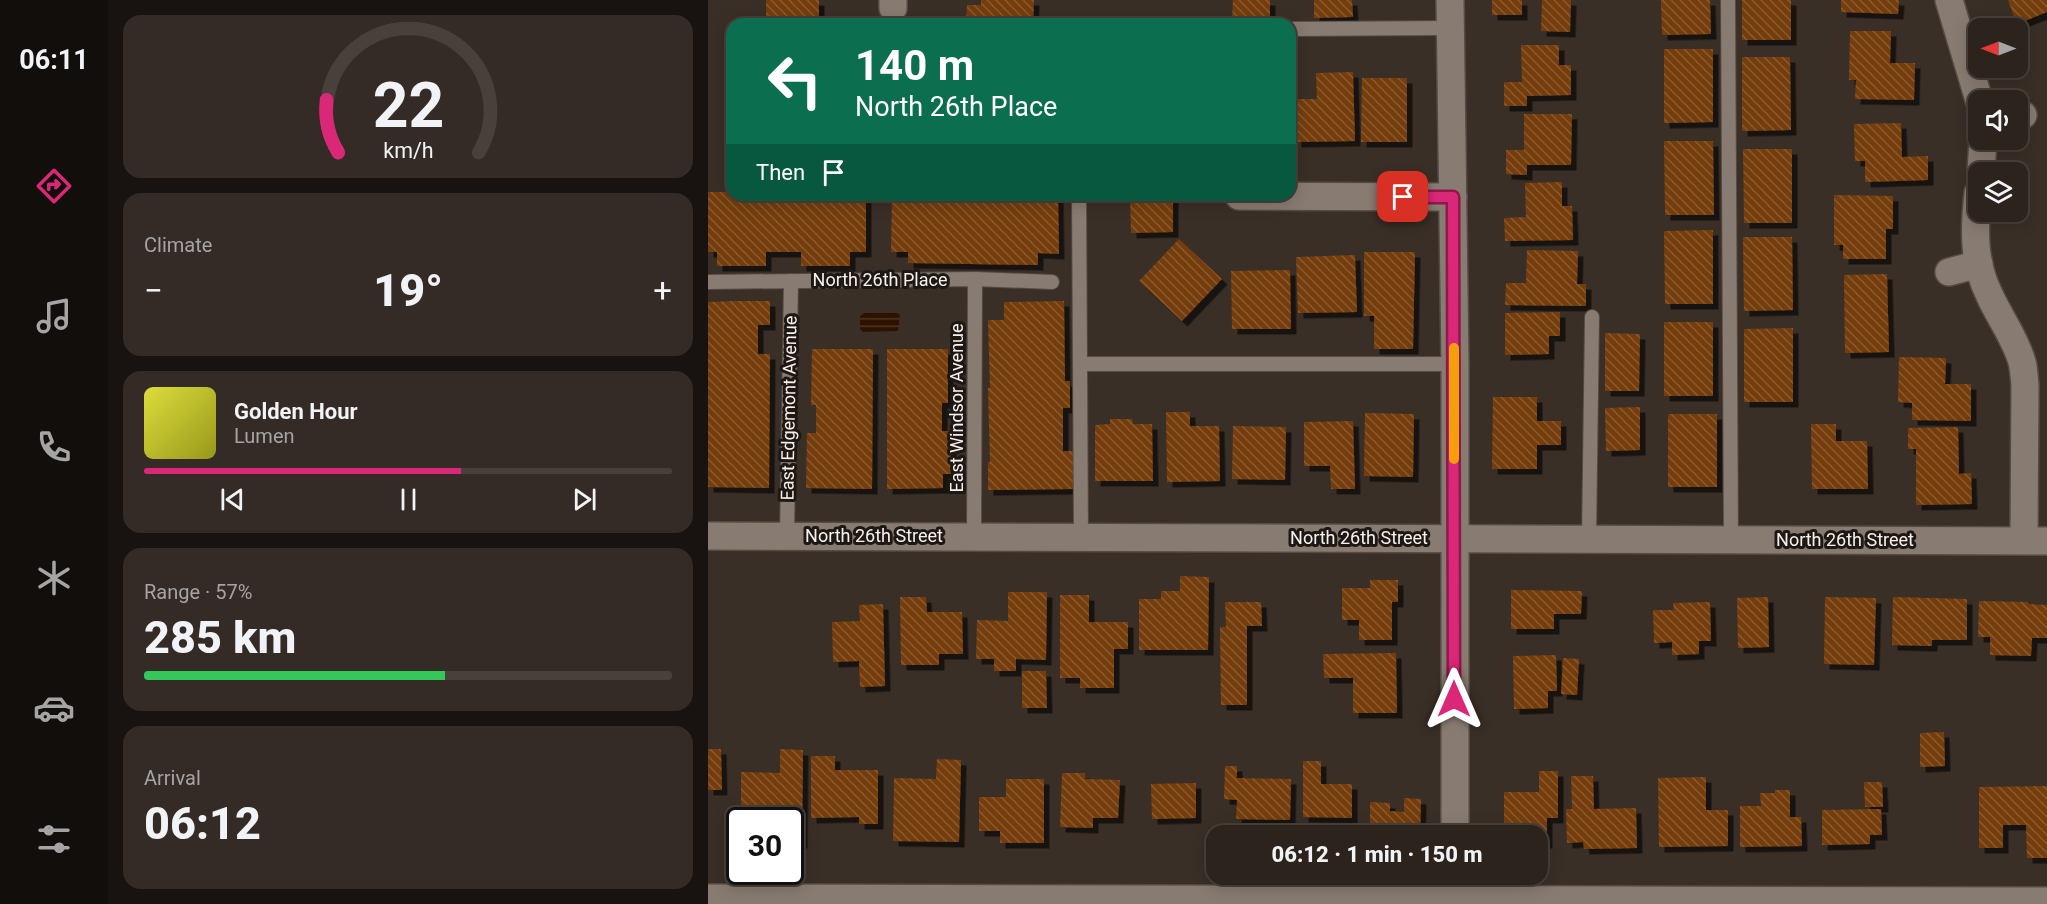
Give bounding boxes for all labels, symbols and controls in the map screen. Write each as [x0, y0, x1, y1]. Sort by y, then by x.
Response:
north arrow [1968, 18, 2028, 78]
map controls [1968, 18, 2028, 222]
text: 140 m [855, 41, 974, 90]
icon: left [756, 42, 834, 120]
text: 06:11 [19, 44, 89, 76]
text: 22 [372, 70, 444, 143]
button: sound [1968, 90, 2028, 150]
text: North 26th Place [855, 91, 1057, 123]
text: km/h [383, 139, 433, 164]
icon: arrive [817, 156, 850, 189]
text: Then [756, 160, 805, 185]
button: layers [1968, 162, 2028, 222]
icon: directions [33, 165, 75, 207]
pin [1377, 171, 1428, 222]
icon: arrive [1386, 180, 1419, 213]
text: Climate [144, 233, 212, 257]
text: 19° [373, 264, 443, 317]
street label: North 26th Place [813, 269, 947, 290]
text: − [144, 271, 163, 310]
text: + [653, 271, 672, 310]
icon: music [33, 295, 75, 337]
street label: East Edgemont Avenue [776, 315, 801, 501]
street label: East Windsor Avenue [946, 323, 967, 493]
text: Golden Hour [234, 399, 358, 424]
text: Lumen [234, 424, 295, 448]
icon: phone [33, 426, 75, 468]
icon: previous [216, 483, 249, 516]
icon: pause [392, 483, 425, 516]
icon: next [568, 483, 601, 516]
street label: North 26th Street [805, 525, 943, 546]
street label: North 26th Street [1290, 527, 1428, 548]
street label: North 26th Street [1776, 529, 1914, 550]
icon: climate [33, 557, 75, 599]
text: Range · 57% [144, 580, 252, 604]
text: 285 km [144, 611, 296, 664]
position arrow [1422, 667, 1486, 731]
icon: car [33, 687, 75, 729]
text: Arrival [144, 766, 201, 790]
text: 06:12 [144, 797, 261, 850]
speed limit sign: 30 [726, 807, 804, 885]
icon: filters [33, 818, 75, 860]
text: 06:12 · 1 min · 150 m [1272, 842, 1482, 867]

